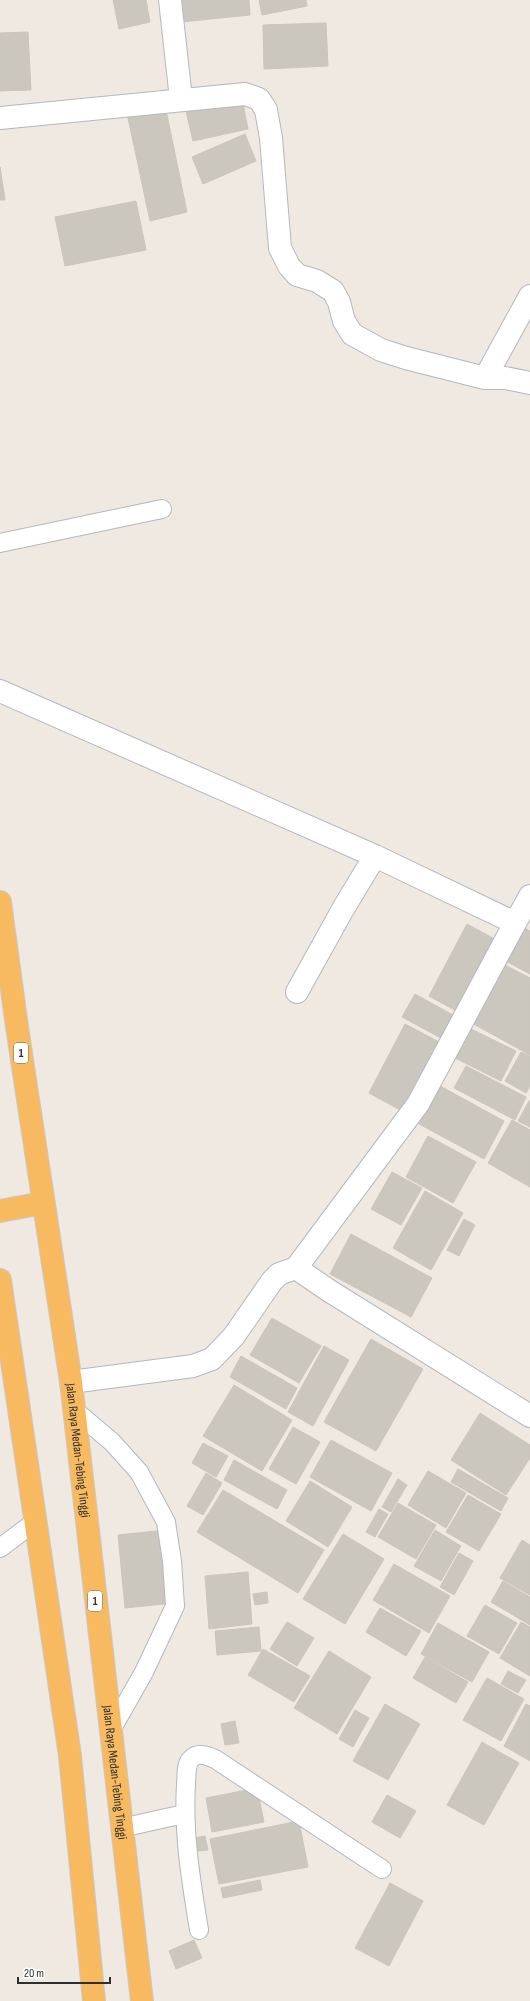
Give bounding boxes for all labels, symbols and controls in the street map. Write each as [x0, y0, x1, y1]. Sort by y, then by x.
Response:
road number: 1 [14, 1043, 28, 1063]
street label: Jalan Raya Medan-Tebing Tinggi [62, 1381, 93, 1518]
road number: 1 [88, 1591, 102, 1611]
street label: Jalan Raya Medan-Tebing Tinggi [99, 1703, 130, 1840]
scale bar [18, 1959, 110, 1985]
text: 20 m [24, 1966, 44, 1981]

